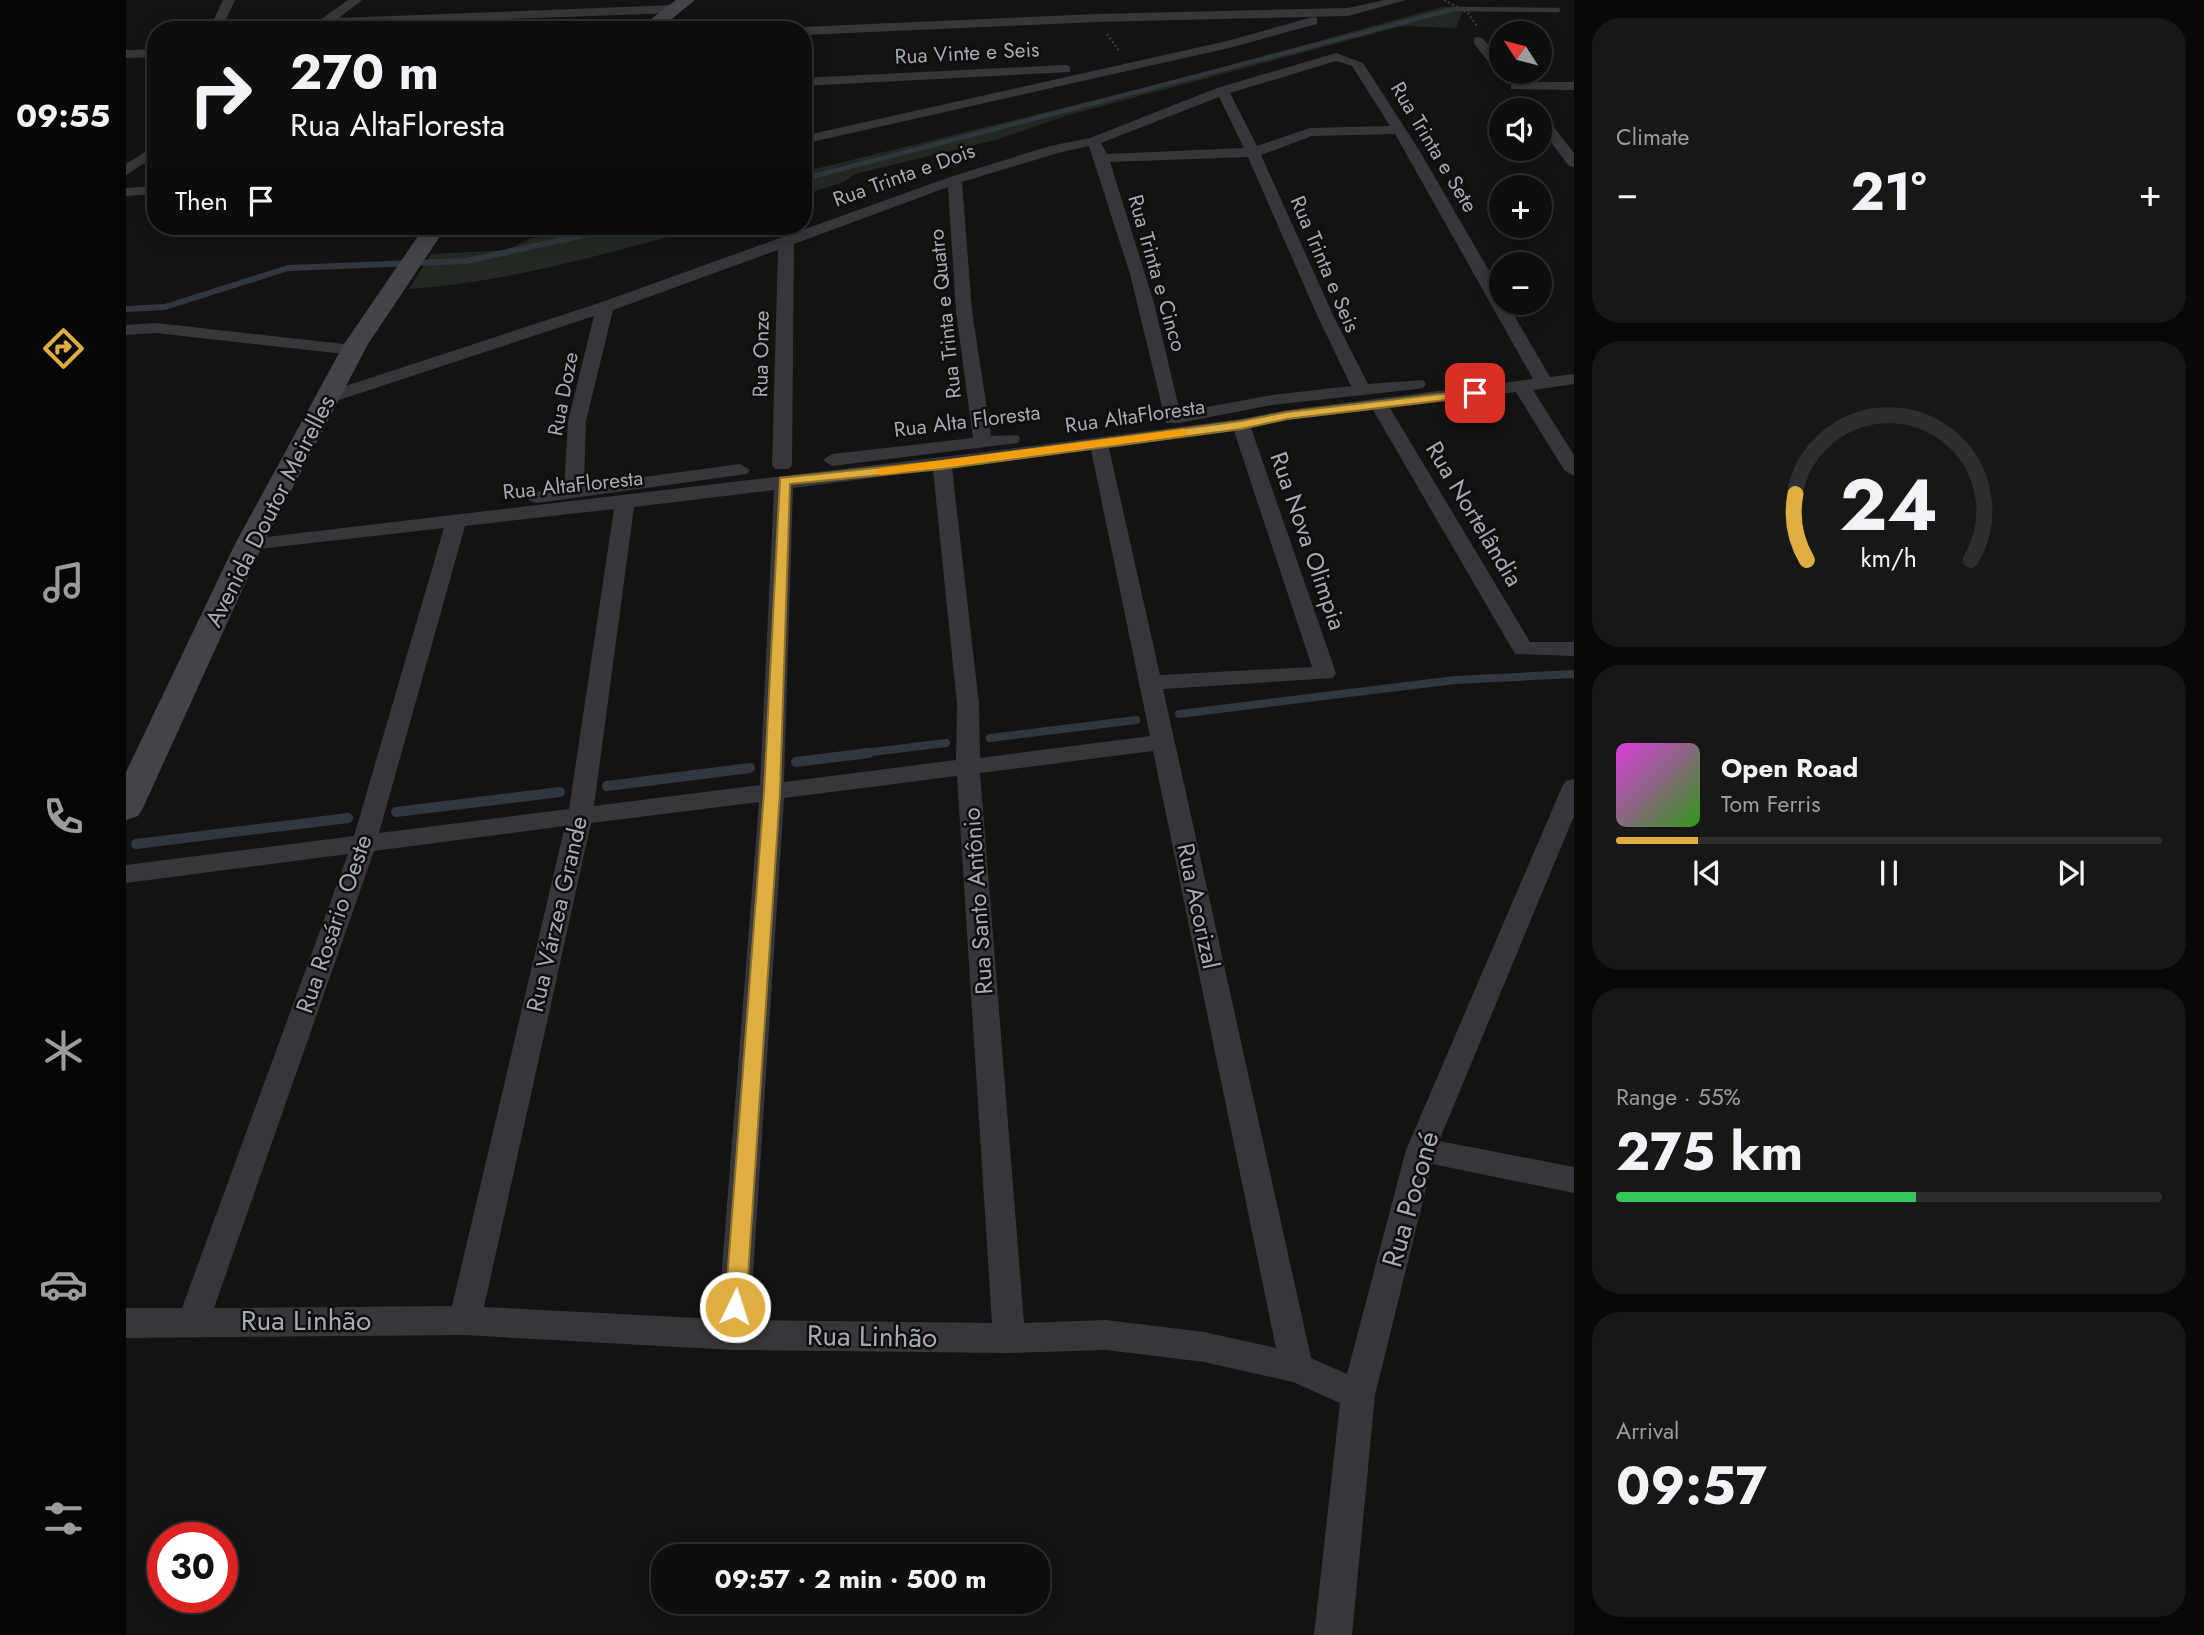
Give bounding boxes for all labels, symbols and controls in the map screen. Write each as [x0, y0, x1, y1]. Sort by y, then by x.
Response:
north arrow [1489, 21, 1552, 84]
map controls [1489, 21, 1552, 315]
street label: Rua Vinte e Seis [894, 34, 1040, 72]
text: 270 m [290, 37, 439, 107]
icon: right [175, 49, 266, 140]
street label: Rua Trinta e Sete [1383, 76, 1485, 218]
text: 09:55 [16, 93, 110, 139]
button: sound [1489, 98, 1552, 161]
text: Rua AltaFloresta [290, 102, 505, 148]
text: Climate [1616, 120, 1689, 154]
street label: Rua Trinta e Dois [829, 135, 979, 215]
text: 21° [1851, 154, 1927, 230]
text: − [1616, 165, 1638, 220]
text: + [2139, 165, 2162, 220]
button: + [1489, 175, 1552, 238]
text: Then [175, 182, 228, 220]
icon: arrive [242, 182, 280, 220]
street label: Rua Trinta e Cinco [1120, 191, 1194, 355]
street label: Rua Trinta e Seis [1283, 191, 1367, 337]
street label: Rua Trinta e Quatro [921, 228, 969, 400]
button: − [1489, 252, 1552, 315]
street label: Rua Onze [745, 310, 777, 398]
icon: directions [39, 324, 88, 373]
street label: Rua Doze [540, 349, 586, 438]
pin [1445, 363, 1505, 423]
icon: arrive [1456, 374, 1494, 412]
street label: Avenida Doutor Meirelles [196, 389, 343, 633]
street label: Rua AltaFloresta [1063, 391, 1207, 441]
street label: Rua Alta Floresta [892, 397, 1042, 445]
street label: Rua Nortelândia [1417, 434, 1532, 593]
street label: Rua Nova Olimpia [1262, 447, 1355, 635]
text: 24 [1840, 453, 1938, 558]
street label: Rua AltaFloresta [501, 463, 645, 507]
text: km/h [1861, 540, 1917, 576]
icon: music [39, 558, 88, 607]
text: Open Road [1721, 749, 1858, 787]
text: Tom Ferris [1721, 787, 1820, 821]
icon: phone [39, 792, 88, 841]
street label: Rua Santo Antônio [954, 806, 1001, 996]
street label: Rua Várzea Grande [517, 813, 596, 1015]
street label: Rua Rosário Oeste [287, 830, 380, 1018]
street label: Rua Acorizal [1168, 840, 1229, 972]
icon: previous [1688, 854, 1726, 892]
icon: pause [1870, 854, 1908, 892]
icon: next [2052, 854, 2090, 892]
icon: climate [39, 1026, 88, 1075]
text: Range · 55% [1616, 1080, 1741, 1114]
text: 275 km [1616, 1114, 1803, 1190]
street label: Rua Poconé [1372, 1126, 1449, 1272]
icon: car [39, 1260, 88, 1309]
position arrow [698, 1270, 772, 1344]
street label: Rua Linhão [241, 1300, 371, 1341]
street label: Rua Linhão [806, 1315, 938, 1358]
text: Arrival [1616, 1414, 1679, 1448]
text: 09:57 [1616, 1448, 1767, 1524]
icon: filters [39, 1494, 88, 1543]
speed limit sign: 30 [147, 1522, 238, 1613]
text: 09:57 · 2 min · 500 m [715, 1560, 987, 1598]

